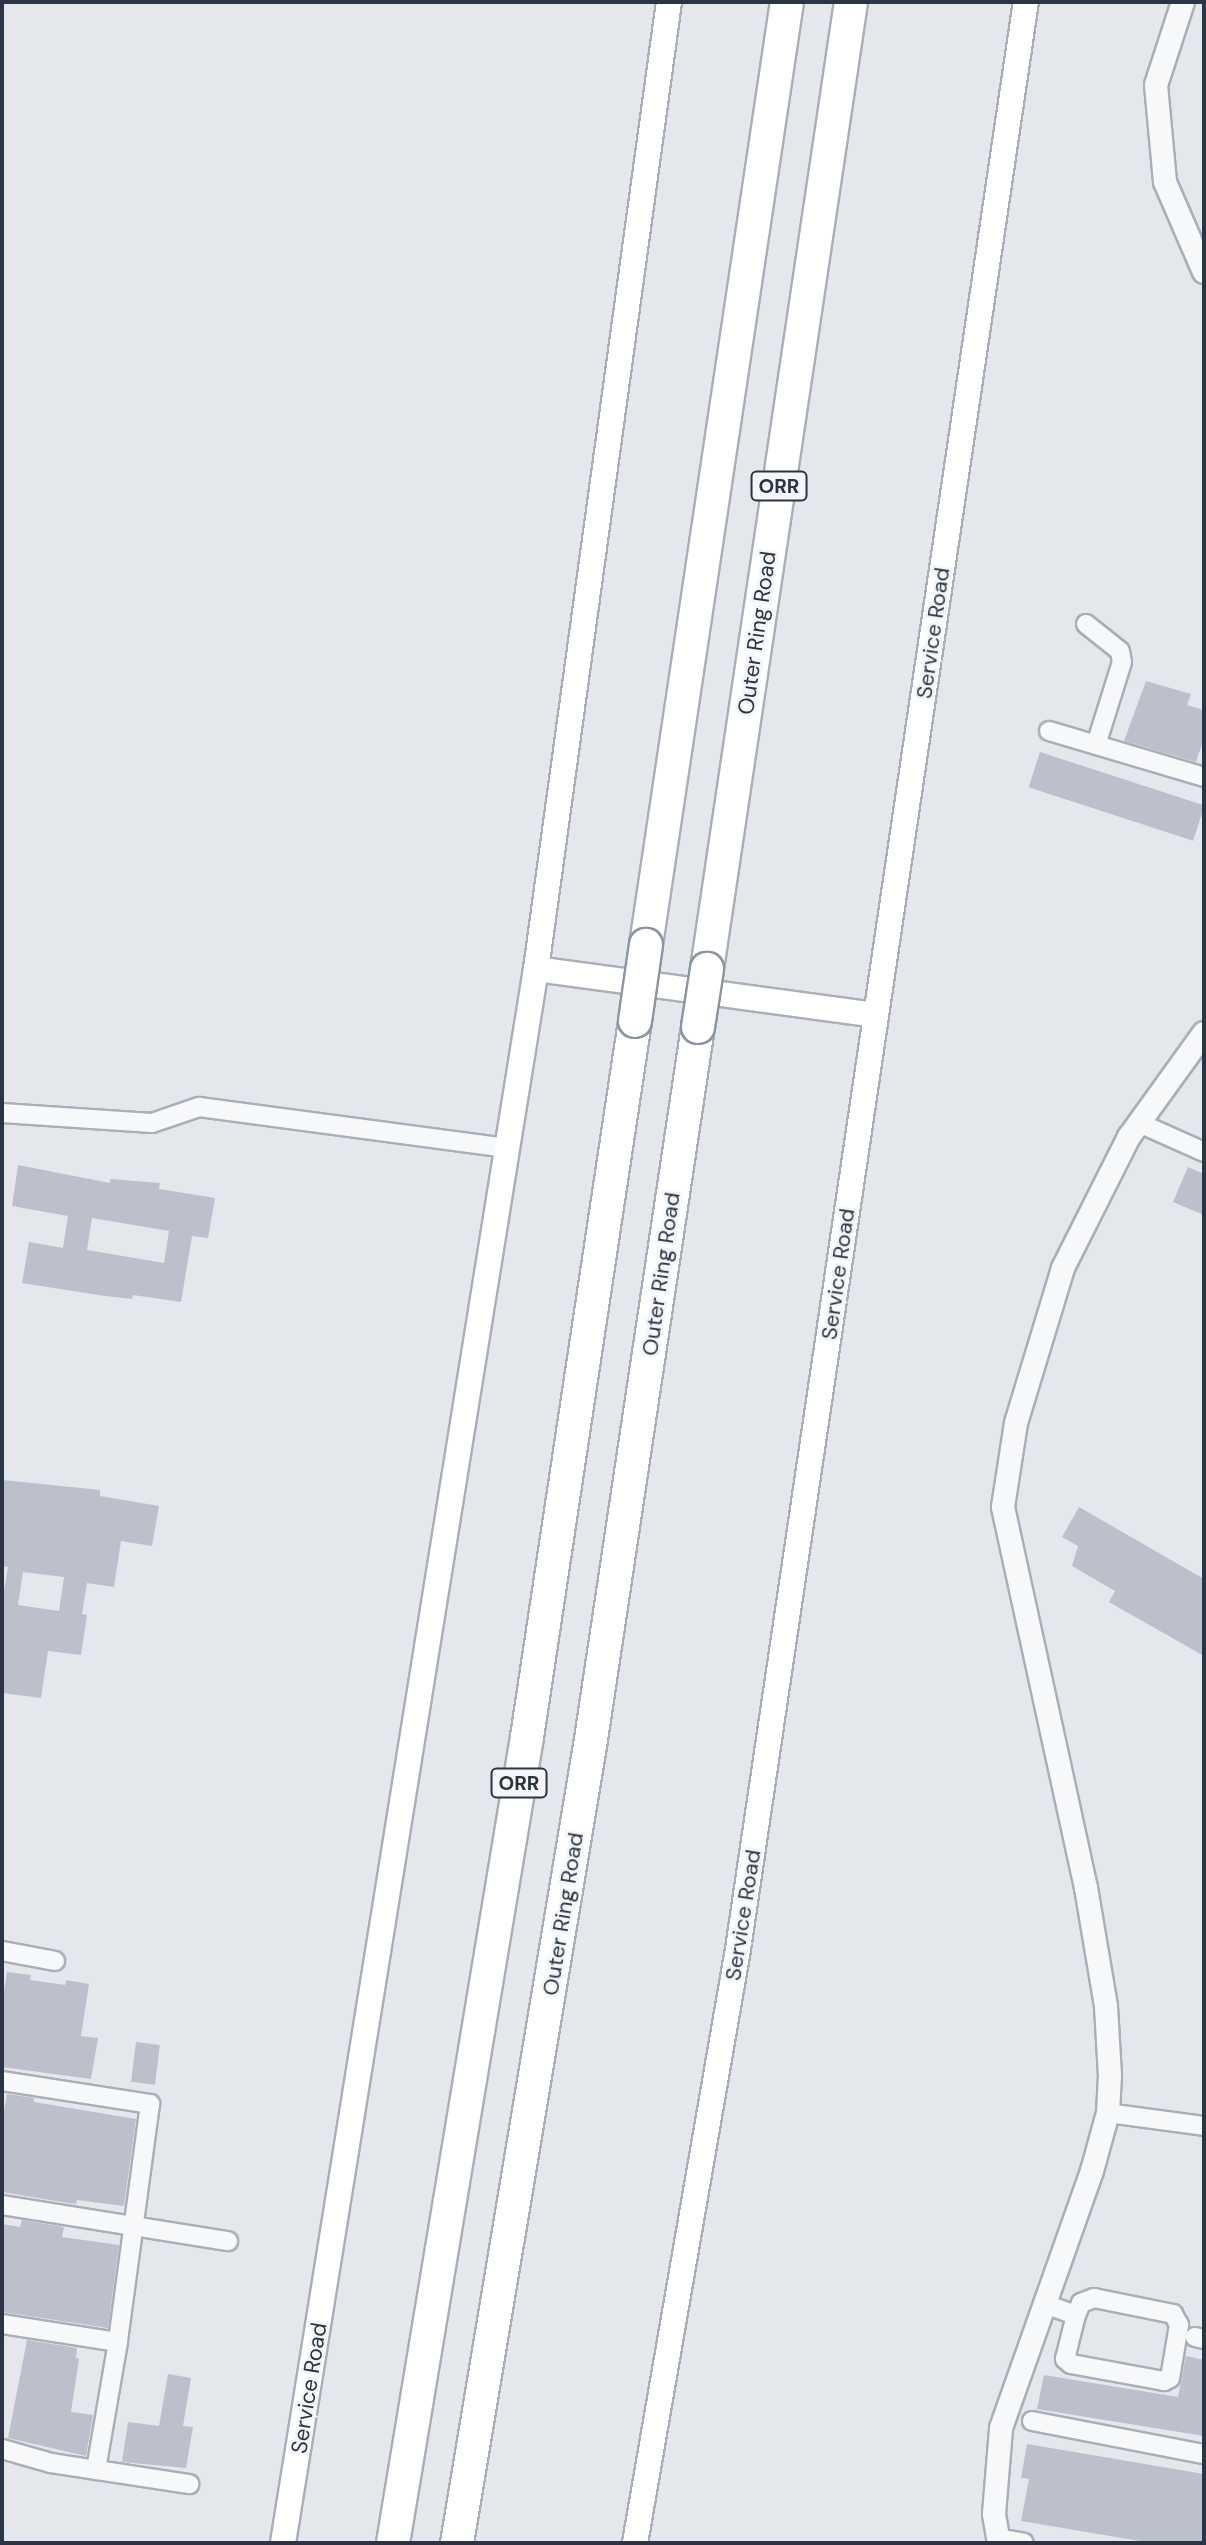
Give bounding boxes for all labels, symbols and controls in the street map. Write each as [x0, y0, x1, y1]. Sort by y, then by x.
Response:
road number: ORR [749, 470, 809, 502]
street label: Outer Ring Road [732, 550, 782, 716]
street label: Service Road [911, 566, 955, 700]
street label: Outer Ring Road [636, 1191, 686, 1357]
street label: Service Road [816, 1207, 860, 1341]
road number: ORR [489, 1767, 549, 1799]
street label: Outer Ring Road [537, 1831, 589, 1997]
street label: Service Road [720, 1848, 766, 1982]
street label: Service Road [286, 2321, 332, 2455]

